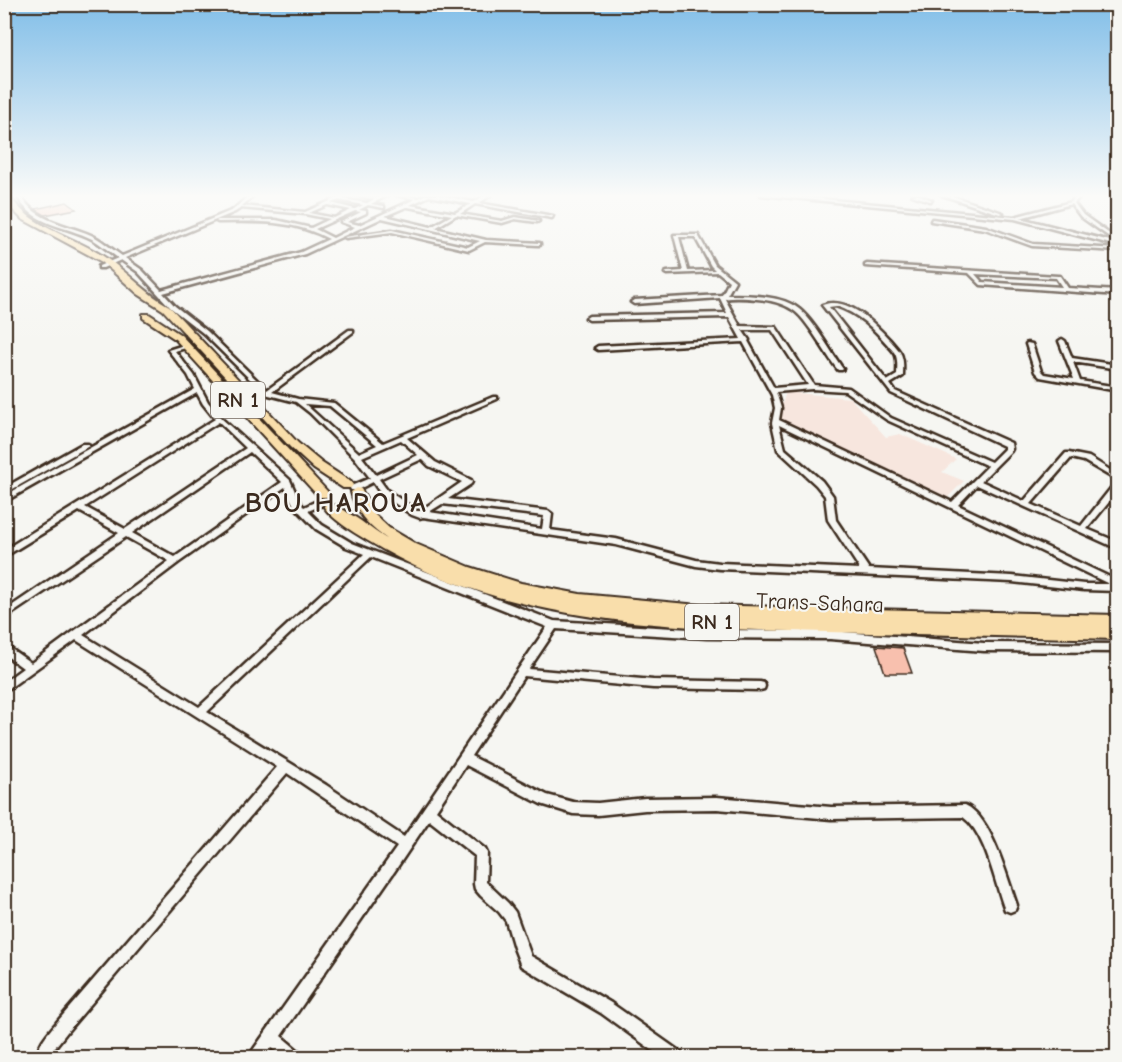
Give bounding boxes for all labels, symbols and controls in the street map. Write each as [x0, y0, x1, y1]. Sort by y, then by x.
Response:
road number: RN 1 [211, 382, 265, 418]
district label: BOU HAROUA [245, 487, 427, 519]
street label: Trans-Sahara [756, 588, 884, 618]
road number: RN 1 [685, 604, 739, 640]

